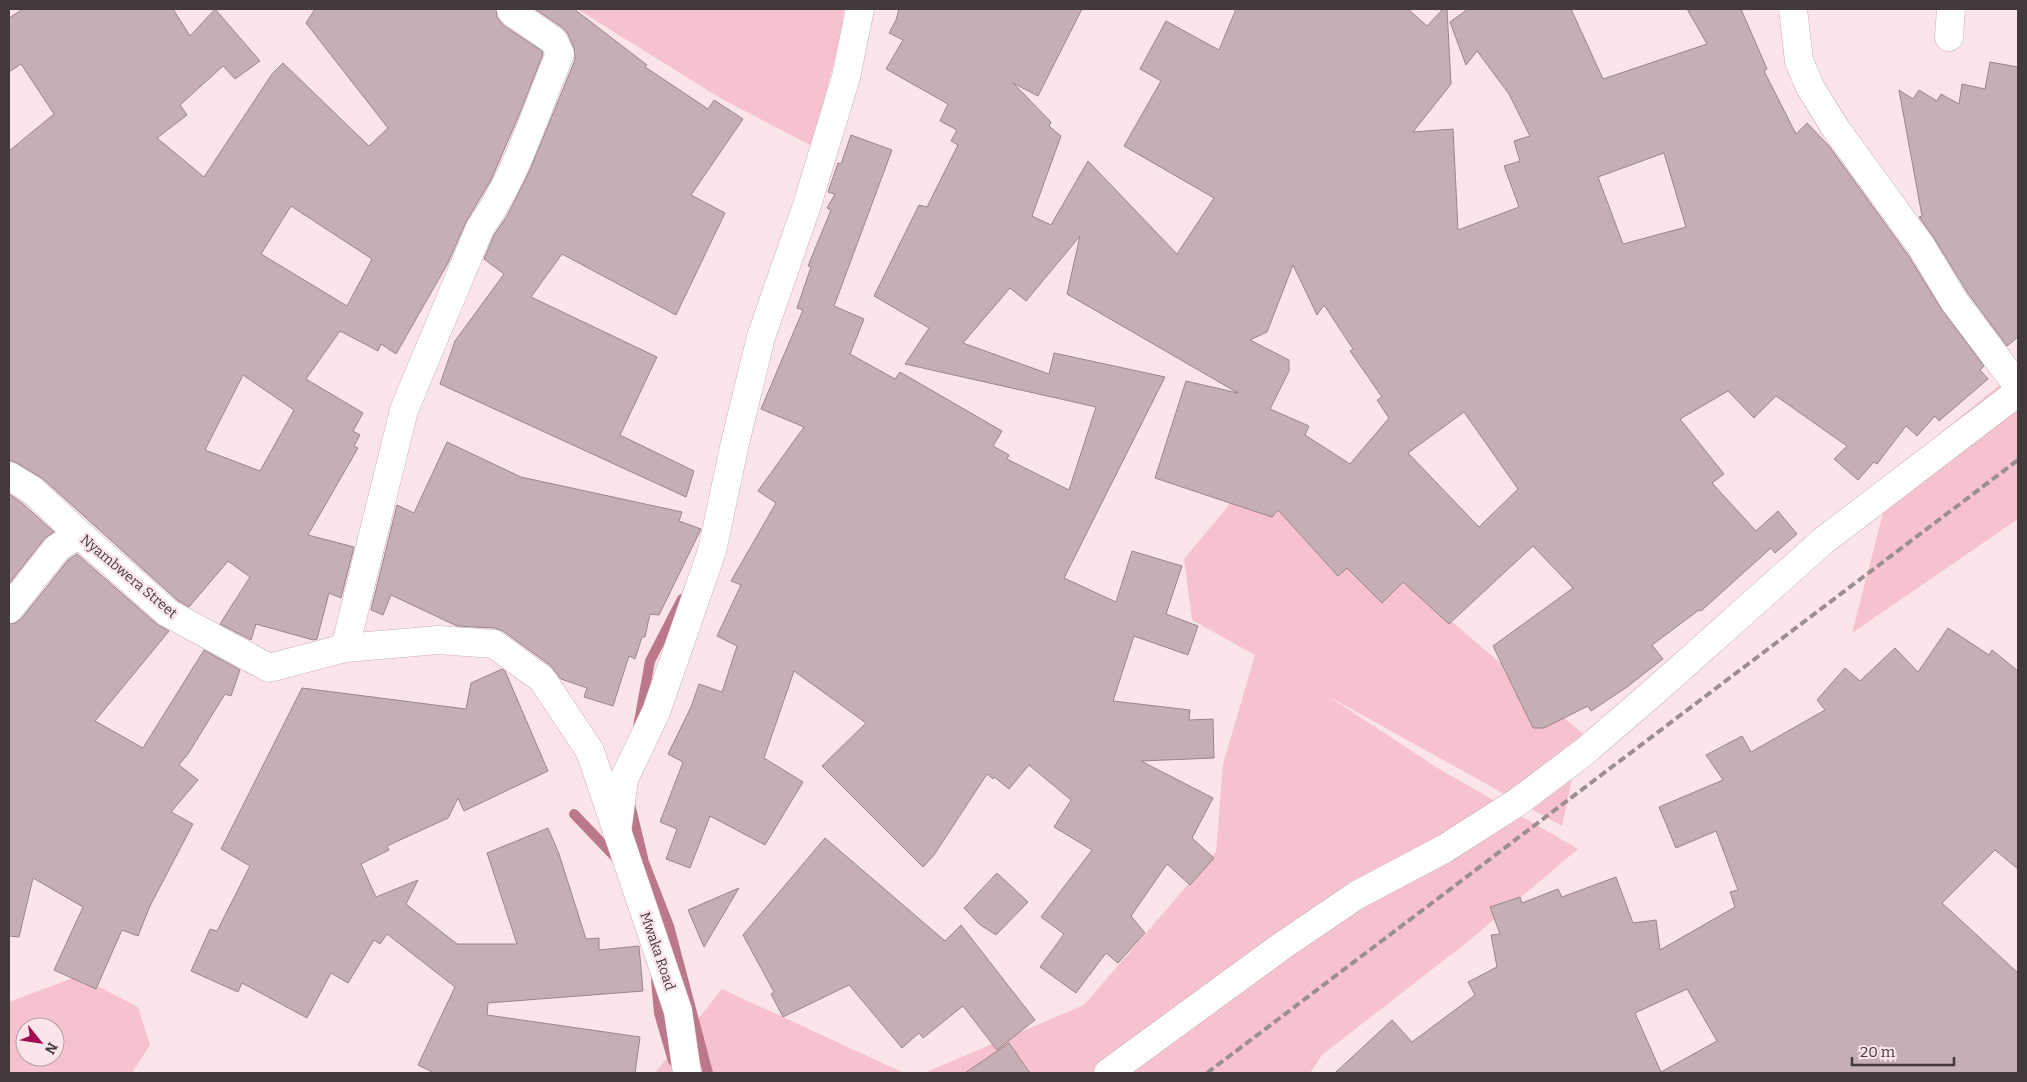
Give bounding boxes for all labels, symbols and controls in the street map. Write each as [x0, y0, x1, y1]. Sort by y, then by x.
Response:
street label: Nyambwera Street [77, 531, 180, 622]
street label: Mwaka Road [636, 910, 679, 993]
north arrow [15, 1017, 65, 1067]
scale bar [1852, 1034, 1954, 1066]
text: N [41, 1039, 61, 1057]
text: 20 m [1860, 1043, 1896, 1061]

